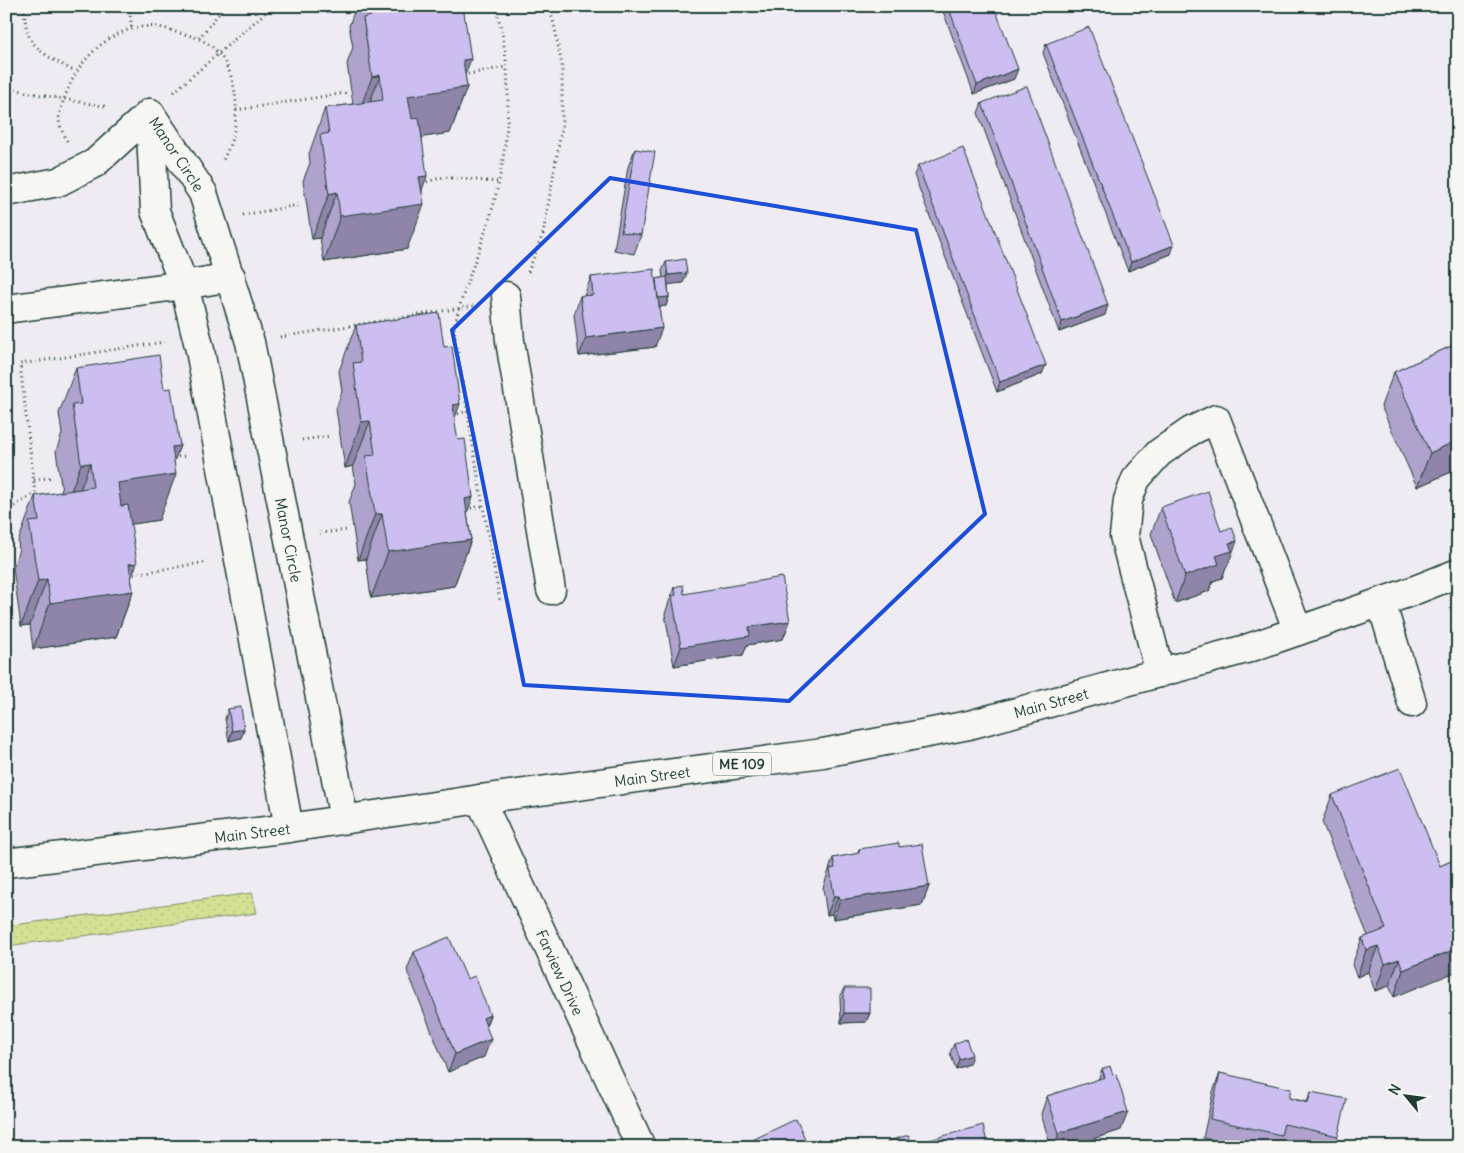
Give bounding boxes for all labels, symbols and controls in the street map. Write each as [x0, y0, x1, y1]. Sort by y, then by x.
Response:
street label: Manor Circle [145, 113, 209, 195]
street label: Manor Circle [271, 496, 307, 584]
street label: Main Street [1012, 683, 1090, 722]
road number: ME 109 [713, 752, 771, 776]
street label: Main Street [613, 761, 691, 790]
street label: Main Street [213, 818, 291, 847]
street label: Farview Drive [532, 927, 588, 1018]
north arrow [1382, 1070, 1432, 1120]
text: N [1384, 1081, 1405, 1098]

